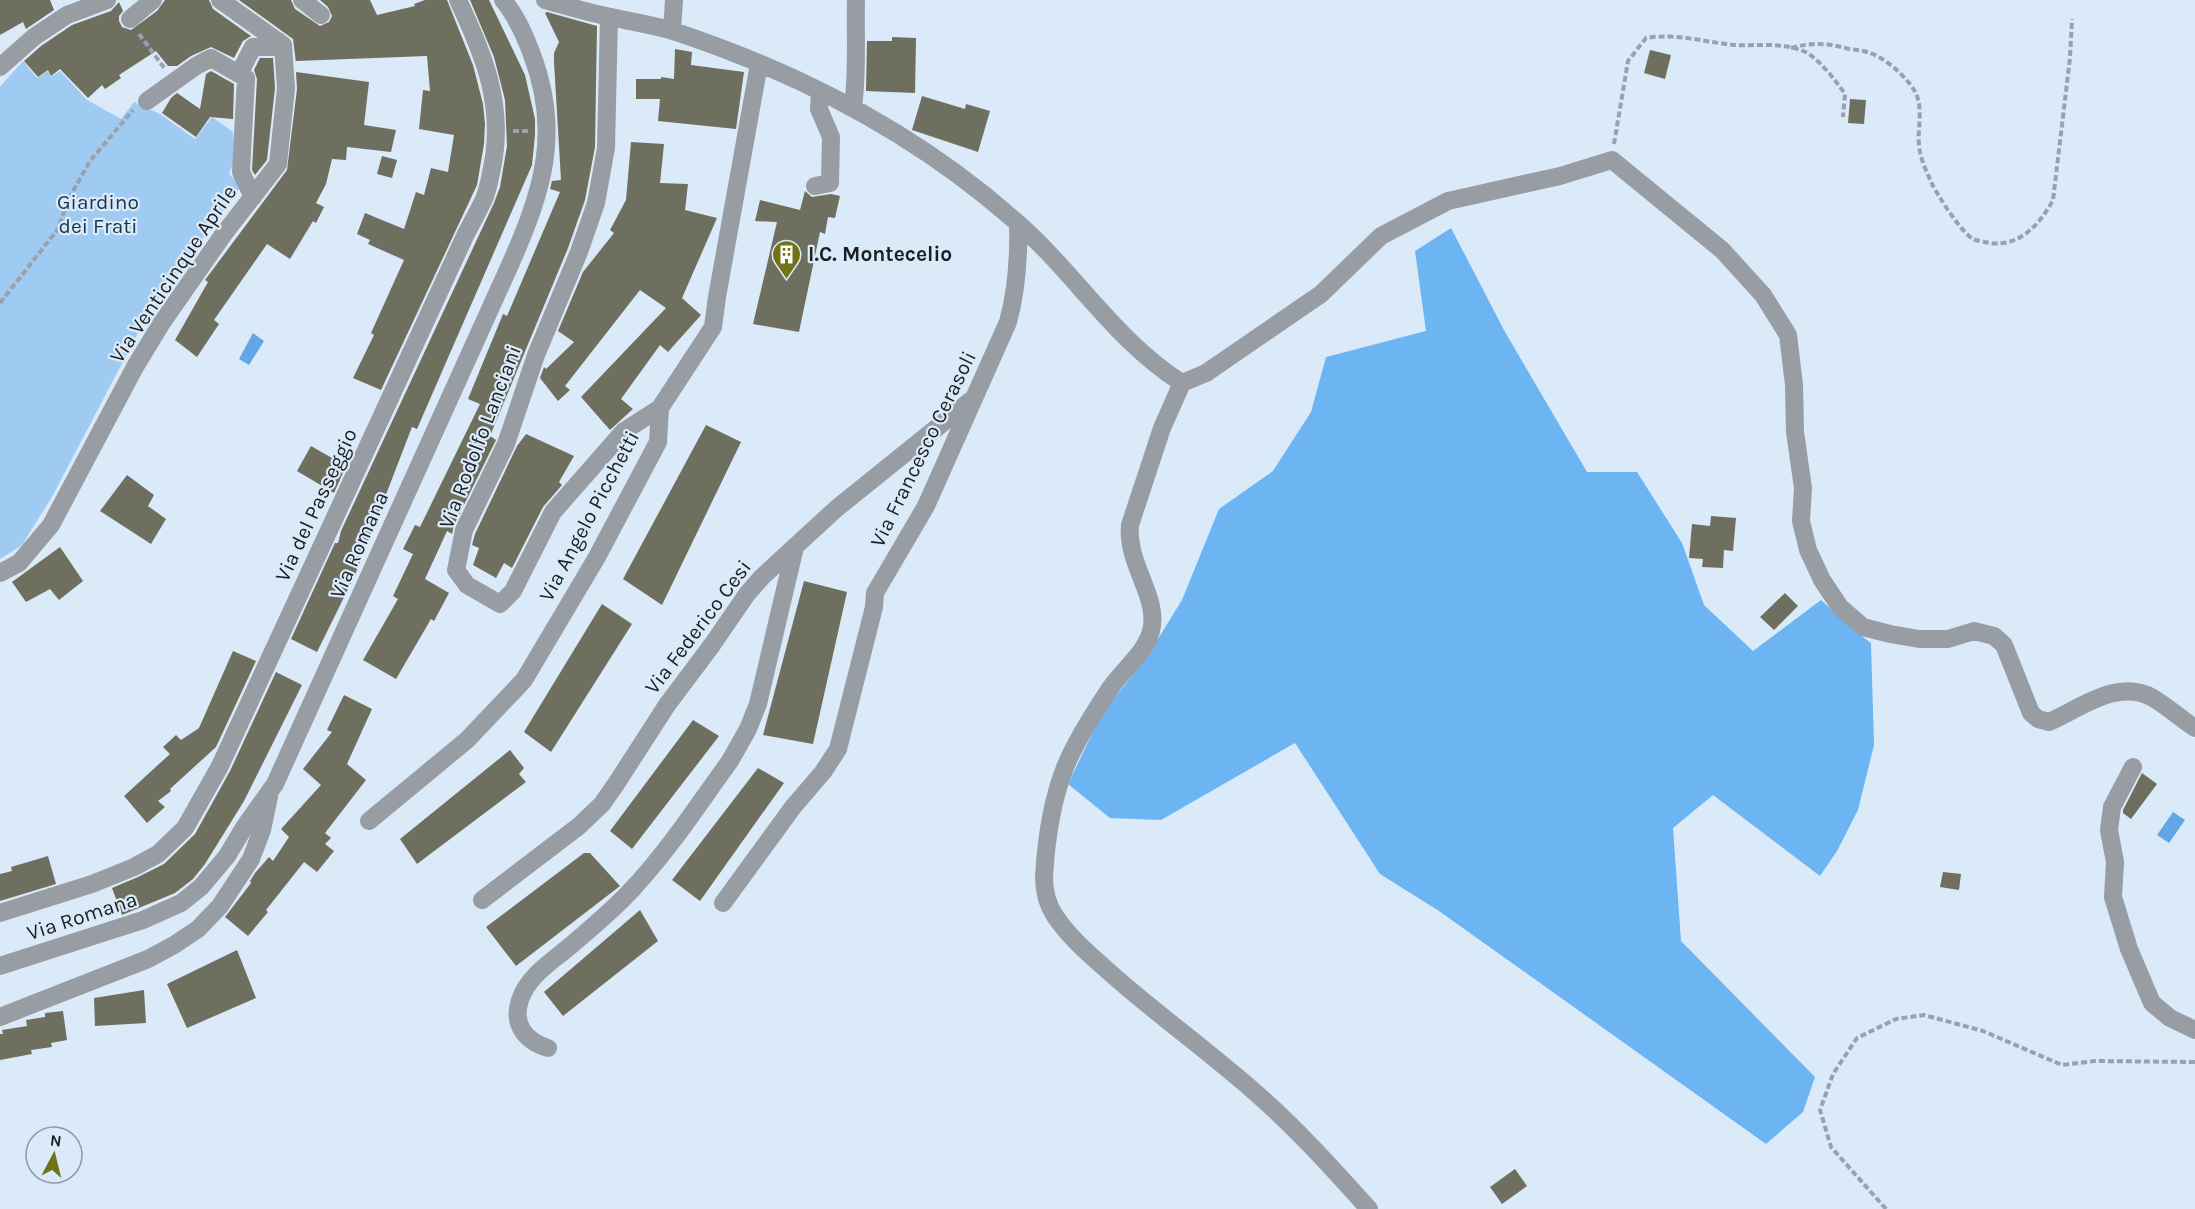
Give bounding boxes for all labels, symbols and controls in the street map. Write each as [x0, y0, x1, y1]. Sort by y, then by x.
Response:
street label: Via Venticinque Aprile [105, 181, 241, 367]
park label: Giardino dei Frati [57, 190, 139, 238]
building icon: I.C. Montecelio [771, 238, 803, 280]
place label: I.C. Montecelio [808, 242, 952, 266]
street label: Via Rodolfo Lanciani [434, 342, 526, 532]
street label: Via Francesco Cerasoli [865, 347, 981, 551]
street label: Via del Passeggio [270, 425, 362, 585]
street label: Via Angelo Picchetti [534, 427, 644, 605]
street label: Via Romana [325, 488, 393, 602]
street label: Via Federico Cesi [640, 555, 756, 699]
street label: Via Romana [24, 887, 140, 945]
north arrow [24, 1125, 84, 1185]
text: N [49, 1130, 63, 1151]

